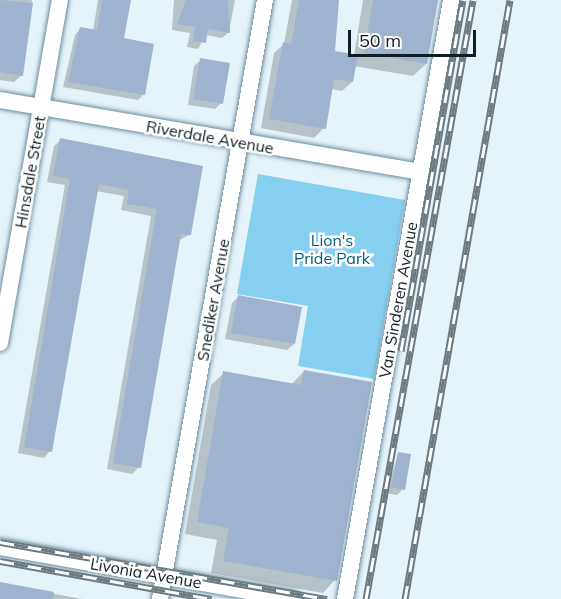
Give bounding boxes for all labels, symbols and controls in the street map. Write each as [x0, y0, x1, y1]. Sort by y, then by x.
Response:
scale bar [351, 18, 478, 56]
text: 50 m [359, 29, 401, 52]
street label: Hinsdale Street [11, 114, 49, 230]
street label: Riverdale Avenue [145, 116, 275, 158]
street label: Van Sinderen Avenue [375, 220, 421, 380]
park label: Lion's Pride Park [294, 230, 370, 268]
street label: Snediker Avenue [193, 237, 233, 363]
street label: Livonia Avenue [89, 554, 203, 592]

